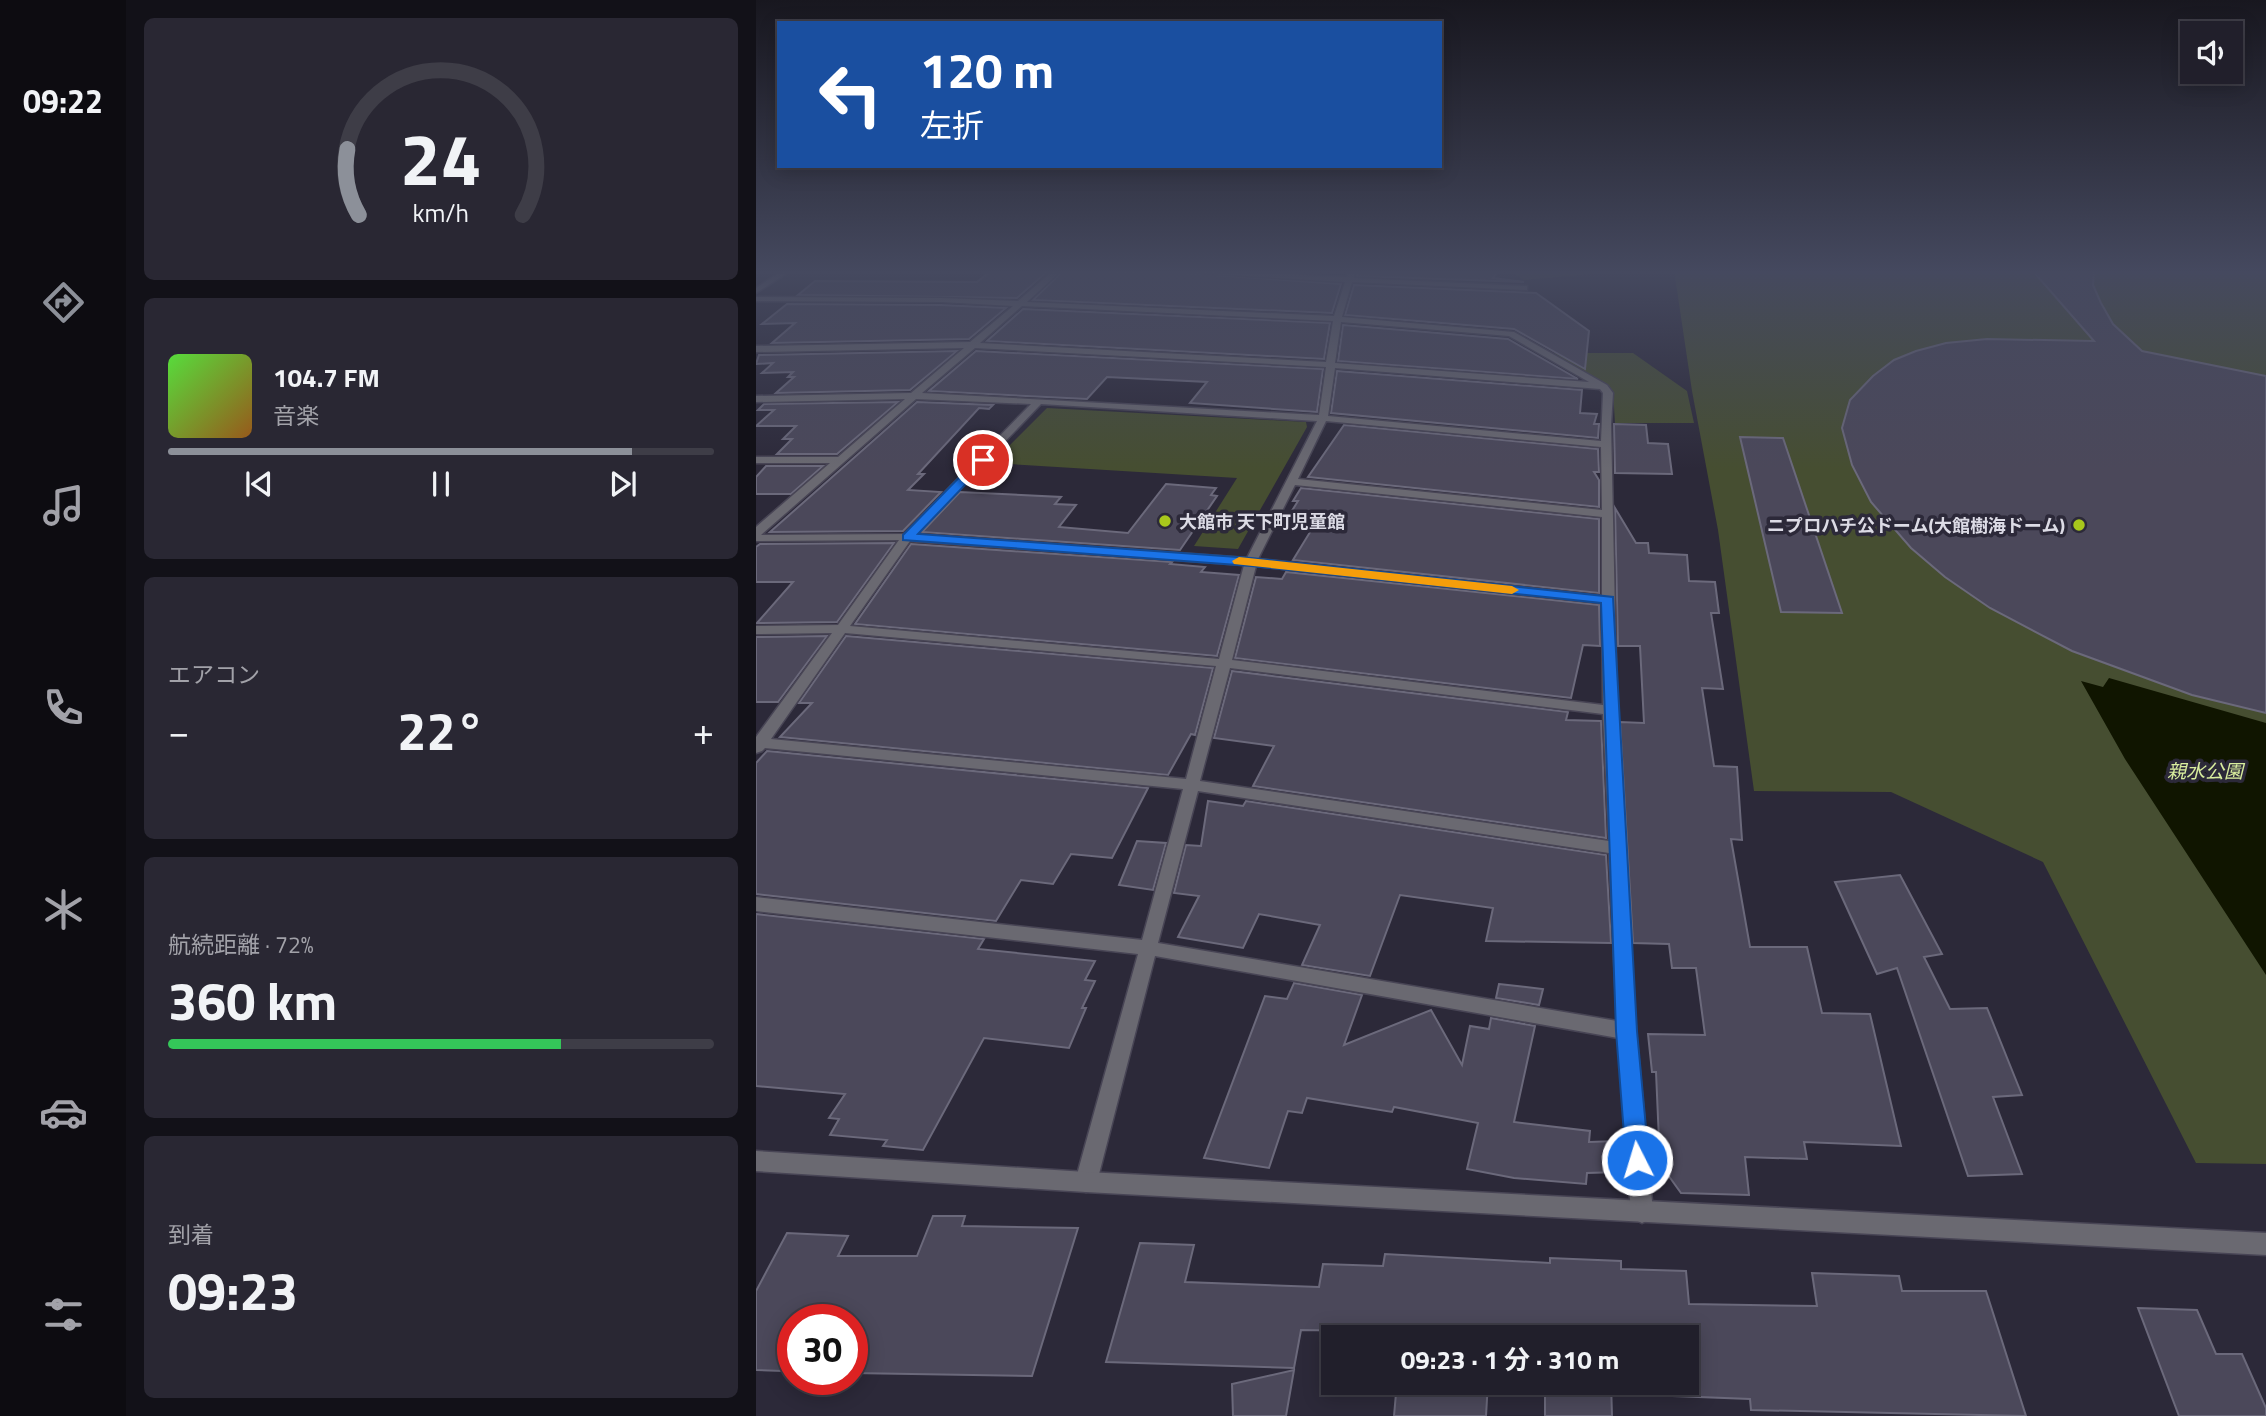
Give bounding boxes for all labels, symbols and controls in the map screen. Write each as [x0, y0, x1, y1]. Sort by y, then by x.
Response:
map controls [2180, 21, 2243, 84]
button: sound [2180, 21, 2243, 84]
text: 120 m [920, 32, 1054, 107]
icon: left [805, 49, 896, 140]
text: 09:22 [23, 77, 103, 125]
text: 左折 [920, 101, 984, 149]
text: 24 [400, 103, 482, 213]
text: km/h [413, 194, 469, 232]
icon: directions [39, 278, 88, 327]
text: 104.7 FM [273, 358, 380, 397]
text: 音楽 [273, 398, 319, 433]
pin [953, 430, 1013, 490]
icon: arrive [964, 441, 1002, 479]
icon: previous [240, 465, 278, 503]
icon: pause [422, 465, 460, 503]
icon: next [604, 465, 642, 503]
icon: music [39, 481, 88, 530]
place label: 大館市 天下町児童館 [1179, 508, 1345, 535]
place label: ニプロハチ公ドーム(大館樹海ドーム) [1767, 512, 2065, 539]
marker: 大館市 天下町児童館 [1157, 513, 1173, 529]
marker: ニプロハチ公ドーム(大館樹海ドーム) [2071, 517, 2087, 533]
text: エアコン [168, 657, 260, 692]
icon: phone [39, 683, 88, 732]
text: 22° [397, 691, 485, 770]
text: − [168, 702, 189, 760]
text: + [693, 702, 714, 760]
water label: 親水公園 [2167, 756, 2246, 785]
icon: climate [39, 885, 88, 934]
text: 航続距離 · 72% [168, 927, 314, 962]
text: 360 km [168, 961, 337, 1040]
icon: car [39, 1088, 88, 1137]
position arrow [1600, 1123, 1674, 1197]
text: 到着 [168, 1217, 214, 1252]
text: 09:23 [168, 1251, 298, 1330]
icon: filters [39, 1290, 88, 1339]
speed limit sign: 30 [777, 1304, 868, 1395]
text: 09:23 · 1 分 · 310 m [1401, 1340, 1619, 1379]

